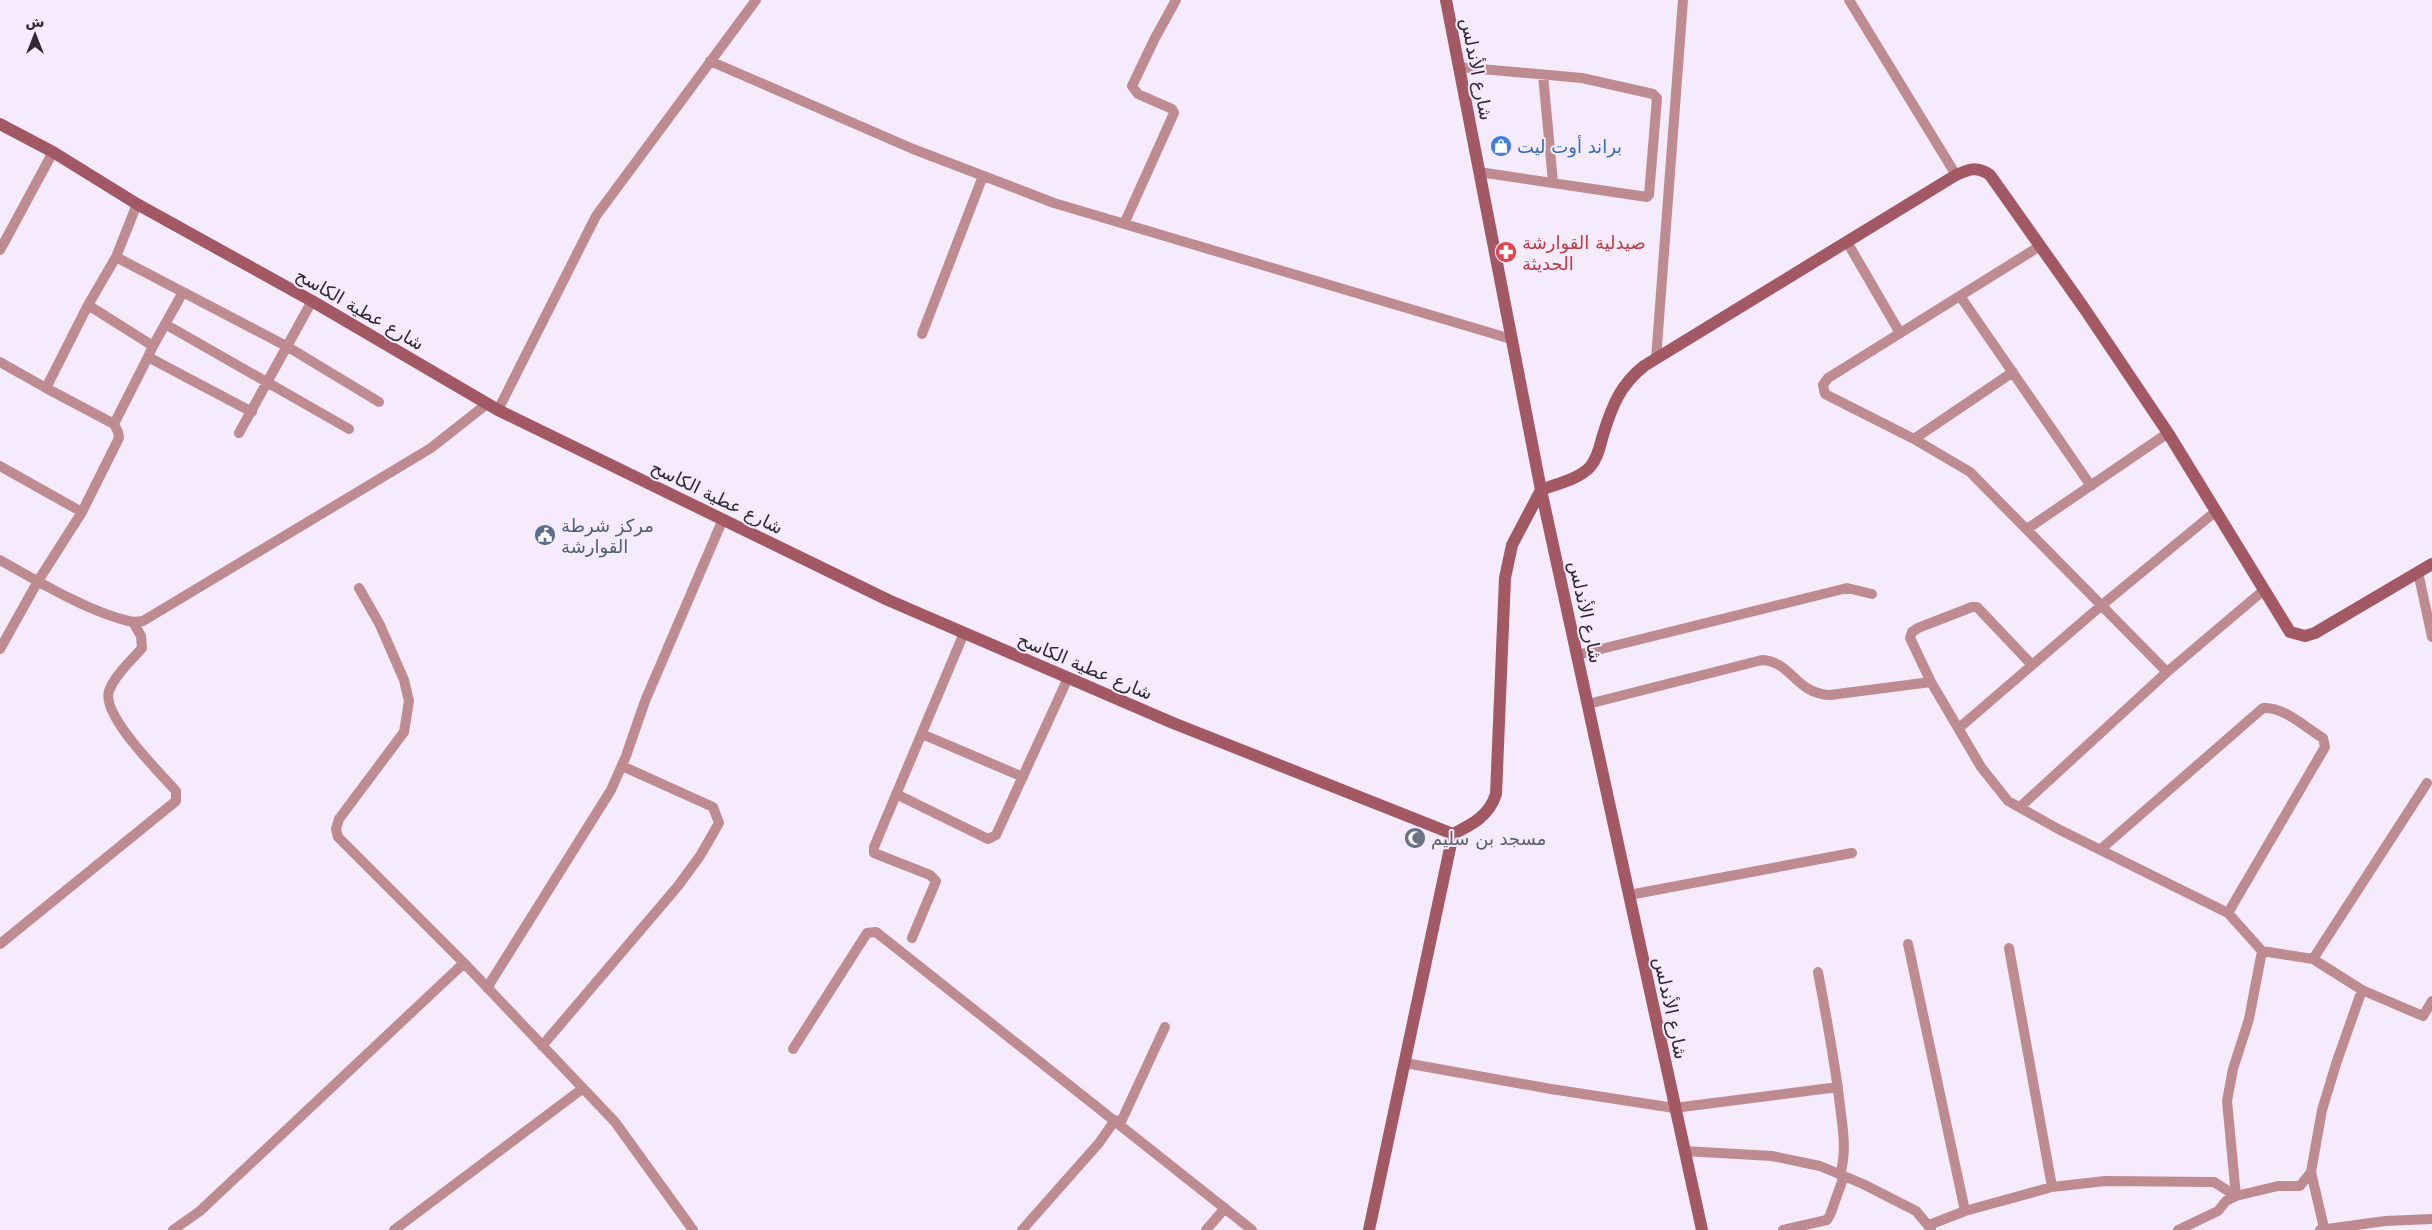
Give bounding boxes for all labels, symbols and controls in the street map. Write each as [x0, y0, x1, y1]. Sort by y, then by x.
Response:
north arrow [10, 10, 60, 60]
text: ش [25, 14, 45, 30]
street label: شارع الأندلس [1456, 16, 1497, 122]
shop icon: براند أوت ليت [1489, 134, 1513, 158]
place label: براند أوت ليت [1517, 135, 1622, 158]
place label: صيدلية القوارشة الحديثة [1522, 232, 1646, 274]
pharmacy icon: صيدلية القوارشة الحديثة [1494, 240, 1518, 264]
street label: شارع عطية الكاسح [292, 264, 428, 355]
street label: شارع عطية الكاسح [647, 456, 787, 539]
place label: مركز شرطة القوارشة [561, 515, 654, 558]
public building icon: مركز شرطة القوارشة [533, 523, 557, 547]
street label: شارع الأندلس [1564, 559, 1607, 665]
street label: شارع عطية الكاسح [1014, 628, 1156, 705]
mosque icon: مسجد بن سليم [1403, 826, 1427, 850]
place label: مسجد بن سليم [1431, 828, 1546, 850]
street label: شارع الأندلس [1649, 955, 1692, 1061]

